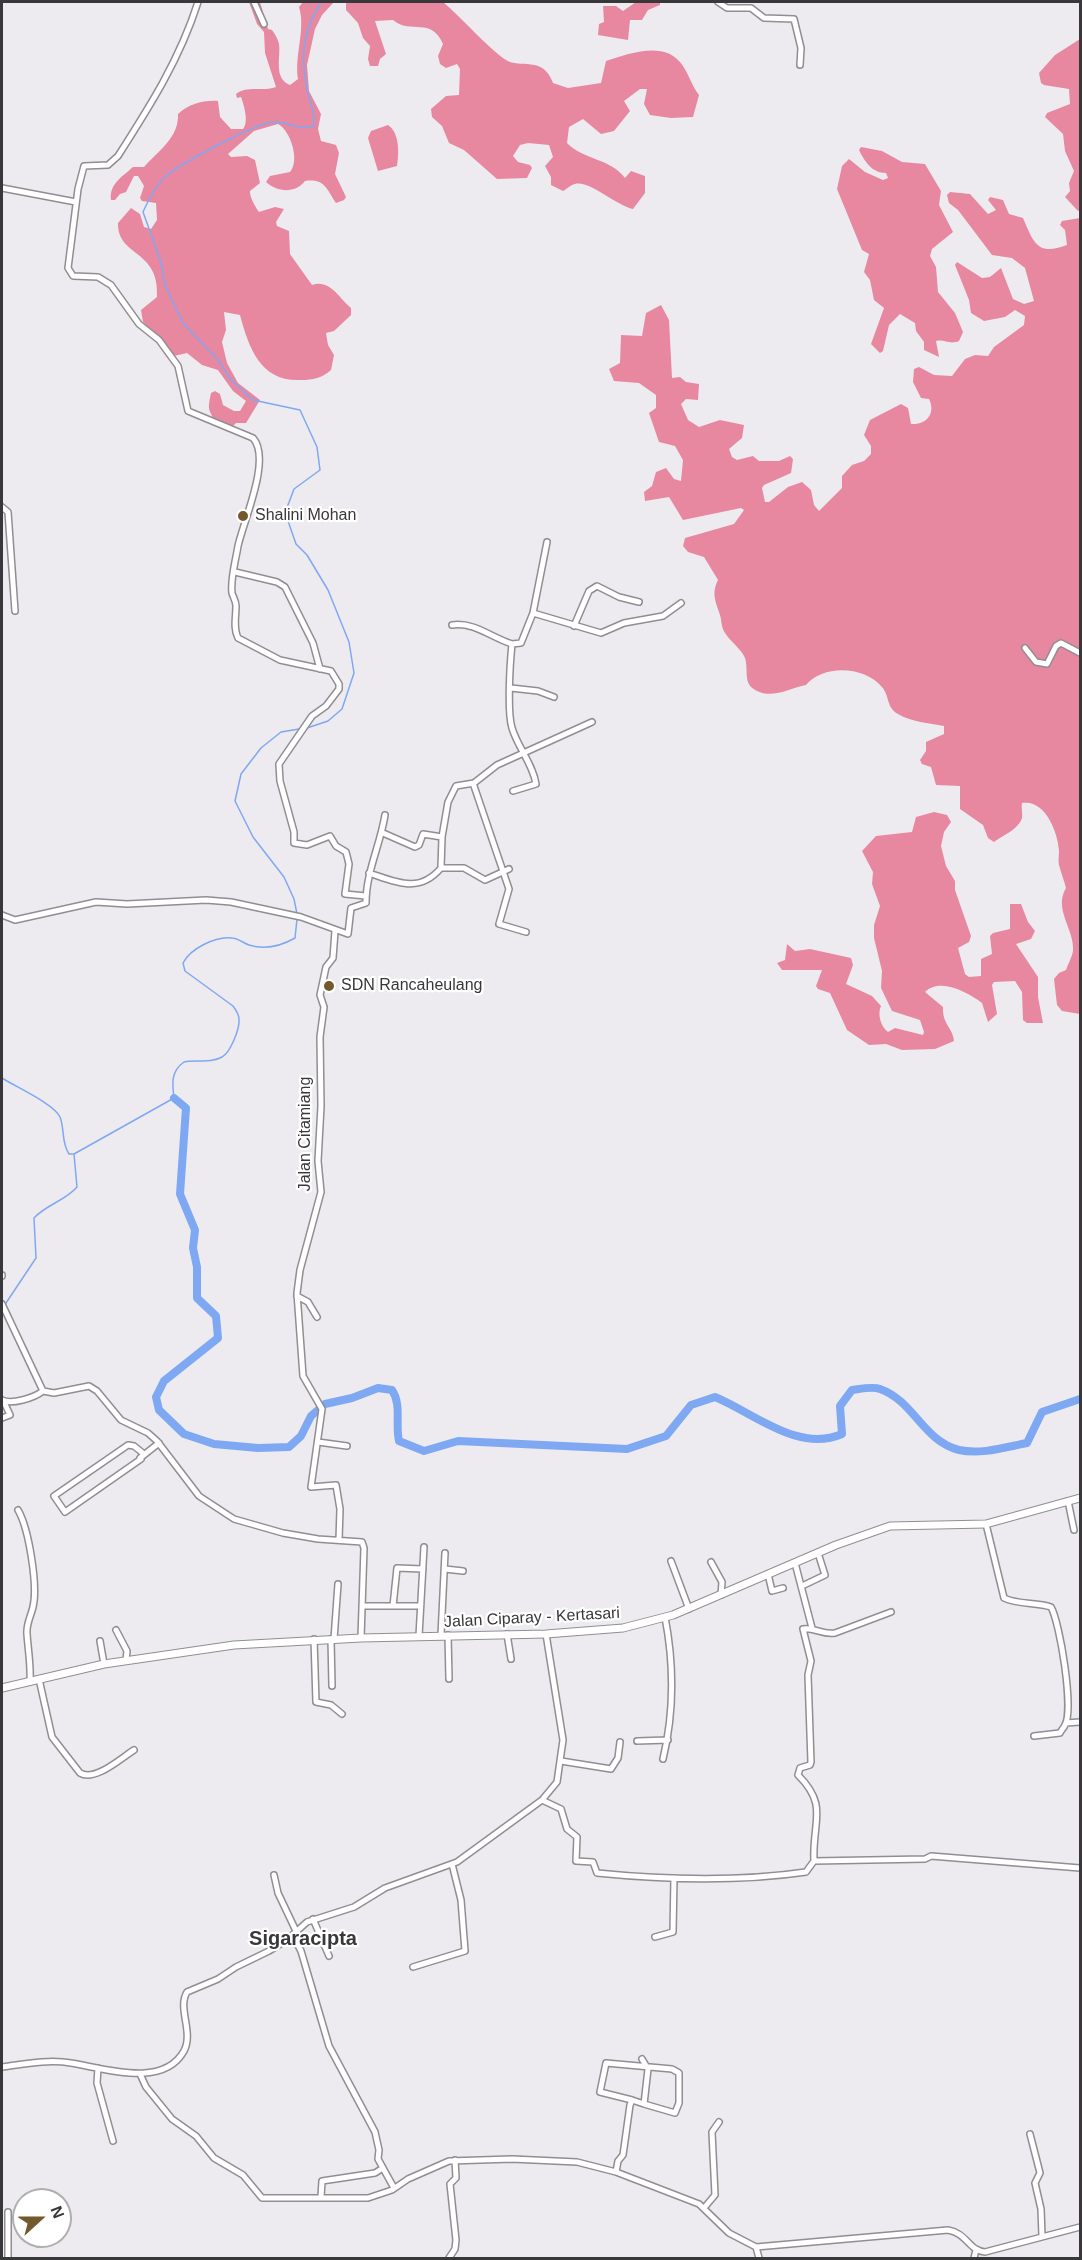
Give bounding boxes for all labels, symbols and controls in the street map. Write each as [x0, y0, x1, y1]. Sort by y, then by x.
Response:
place label: Shalini Mohan [255, 506, 356, 526]
marker: Shalini Mohan [236, 509, 250, 523]
place label: SDN Rancaheulang [341, 976, 482, 996]
marker: SDN Rancaheulang [322, 979, 336, 993]
street label: Jalan Citamiang [296, 1077, 316, 1191]
street label: Jalan Ciparay - Kertasari [444, 1604, 620, 1632]
district label: Sigaracipta [249, 1927, 357, 1951]
north arrow [12, 2188, 72, 2248]
text: N [47, 2204, 67, 2221]

